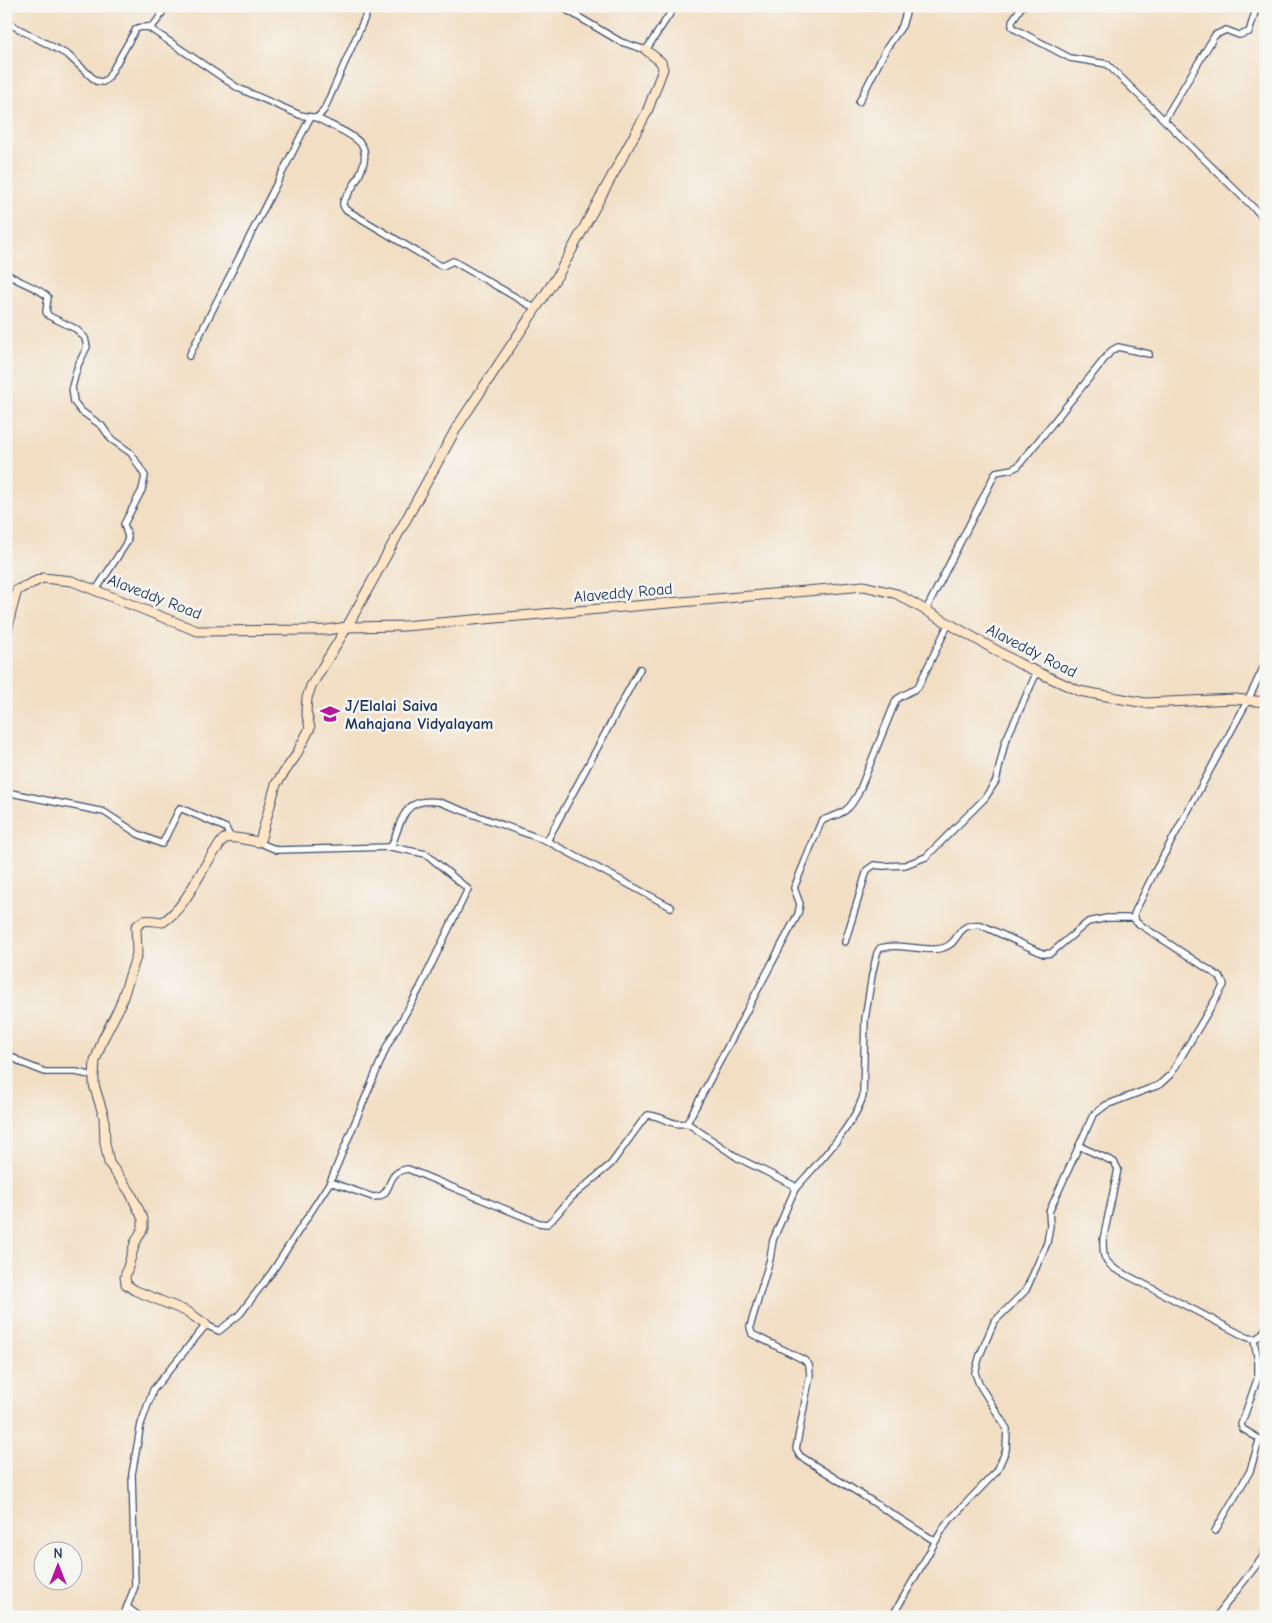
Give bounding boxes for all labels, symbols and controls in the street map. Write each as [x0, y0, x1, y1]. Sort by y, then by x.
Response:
street label: Alaveddy Road [105, 571, 204, 623]
street label: Alaveddy Road [573, 580, 673, 606]
street label: Alaveddy Road [983, 620, 1080, 681]
place label: J/Elalai Saiva Mahajana Vidyalayam [345, 697, 493, 733]
school or university icon: J/Elalai Saiva Mahajana Vidyalayam [319, 703, 341, 725]
north arrow [32, 1540, 82, 1590]
text: N [53, 1545, 63, 1562]

